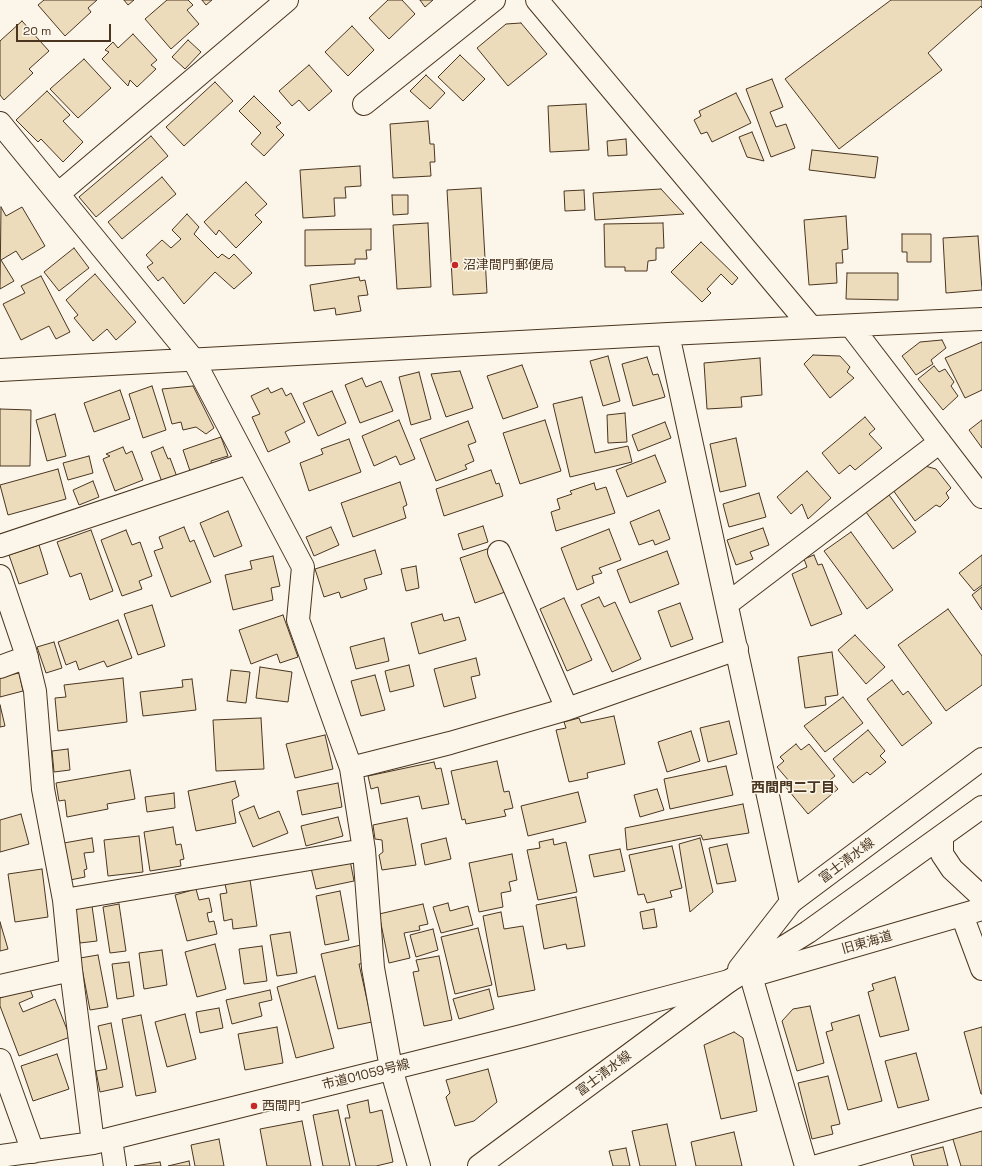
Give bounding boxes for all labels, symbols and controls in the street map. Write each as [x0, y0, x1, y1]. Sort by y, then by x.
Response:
scale bar [18, 16, 113, 42]
text: 20 m [23, 23, 51, 39]
place label: 沼津間門郵便局 [463, 257, 554, 273]
marker: 沼津間門郵便局 [450, 260, 460, 270]
district label: 西間門二丁目 [751, 780, 835, 796]
street label: 富士清水線 [816, 835, 878, 887]
street label: 旧東海道 [840, 928, 894, 958]
street label: 富士清水線 [573, 1048, 635, 1100]
street label: 市道01059号線 [321, 1057, 411, 1093]
place label: 西間門 [262, 1098, 301, 1114]
marker: 西間門 [249, 1101, 259, 1111]

